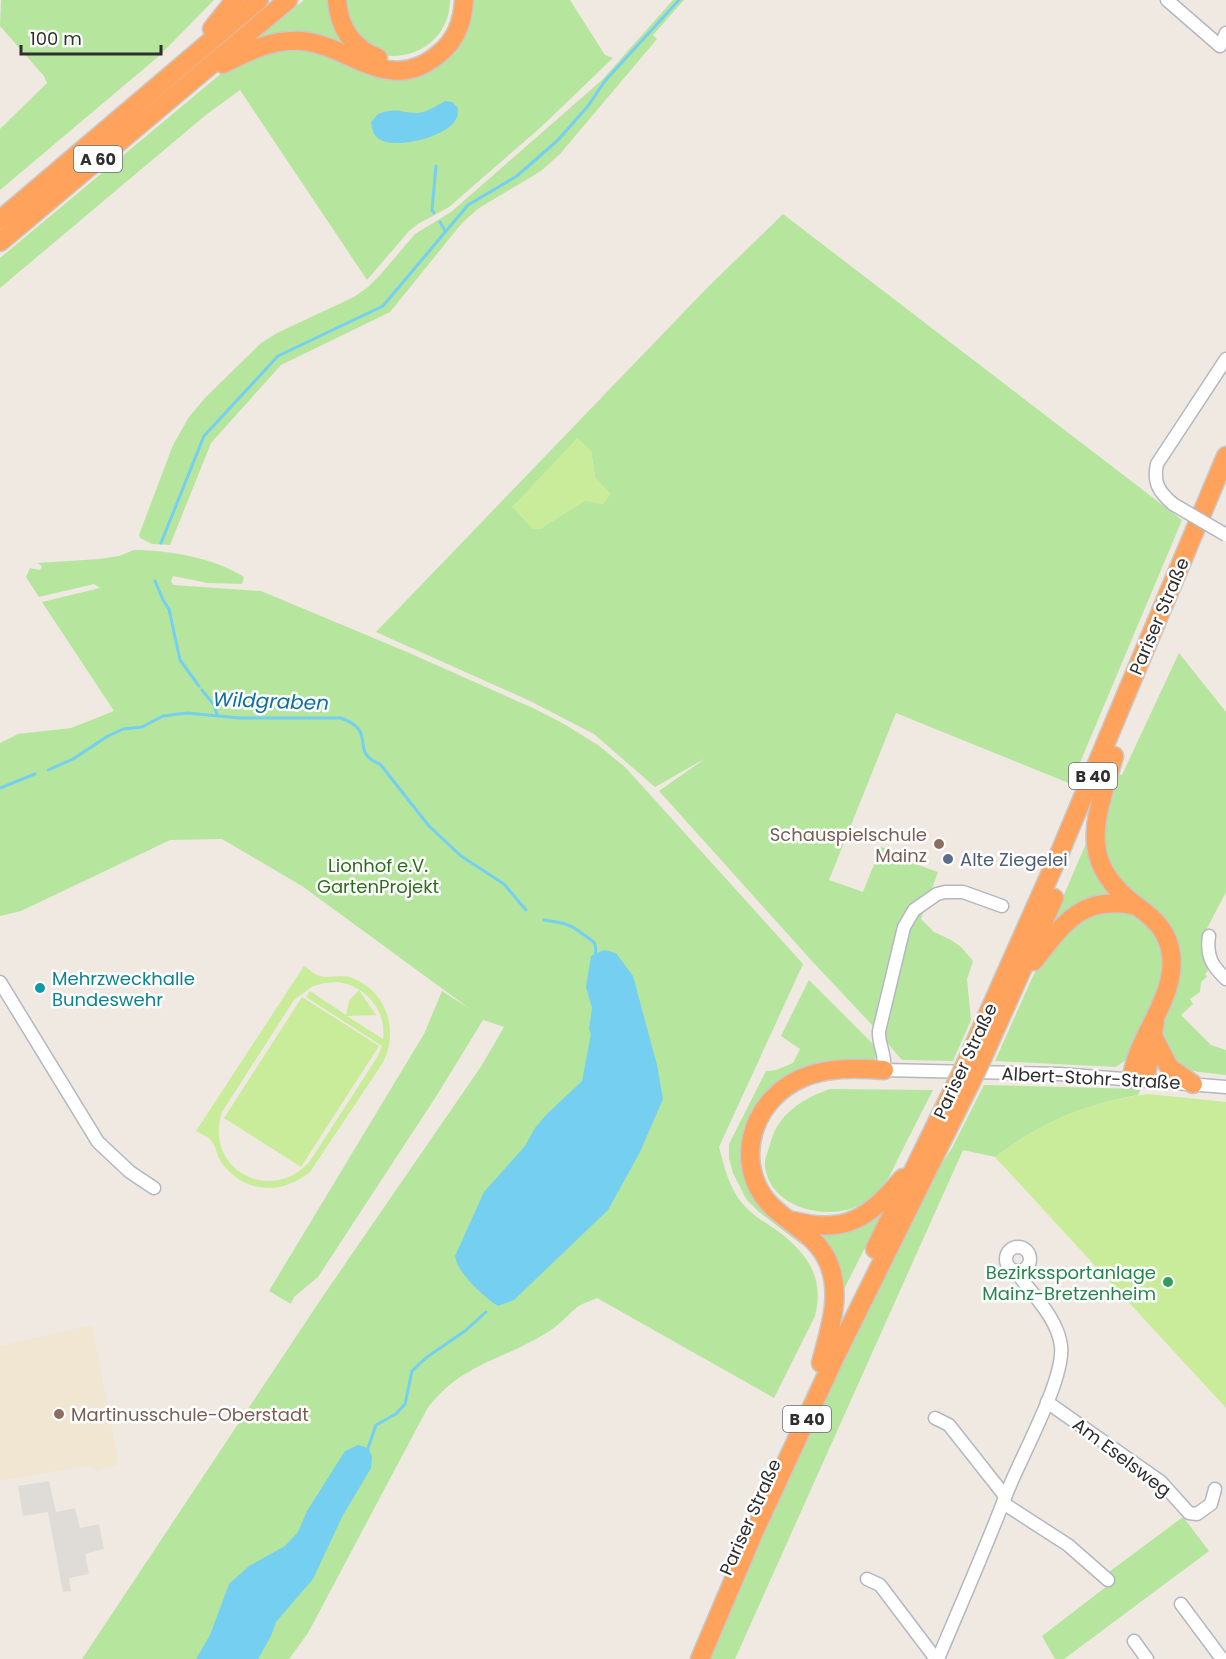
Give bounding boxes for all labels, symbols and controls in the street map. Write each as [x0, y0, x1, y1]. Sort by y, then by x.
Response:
scale bar [21, 18, 160, 56]
text: 100 m [30, 26, 82, 51]
road number: A 60 [74, 146, 122, 172]
street label: Pariser Straße [1123, 553, 1195, 679]
water label: Wildgraben [212, 685, 330, 717]
road number: B 40 [1069, 763, 1117, 789]
place label: Schauspielschule Mainz [770, 822, 927, 868]
marker: Schauspielschule Mainz [932, 837, 946, 851]
place label: Alte Ziegelei [960, 847, 1068, 872]
marker: Alte Ziegelei [941, 852, 955, 866]
park label: Lionhof e.V. GartenProjekt [317, 853, 439, 899]
place label: Mehrzweckhalle Bundeswehr [52, 966, 195, 1012]
marker: Mehrzweckhalle Bundeswehr [33, 981, 47, 995]
street label: Pariser Straße [927, 999, 1003, 1123]
street label: Albert-Stohr-Straße [1001, 1061, 1181, 1095]
place label: Bezirkssportanlage Mainz-Bretzenheim [982, 1260, 1156, 1306]
marker: Bezirkssportanlage Mainz-Bretzenheim [1161, 1275, 1175, 1289]
place label: Martinusschule-Oberstadt [71, 1402, 309, 1427]
road number: B 40 [783, 1406, 831, 1432]
marker: Martinusschule-Oberstadt [52, 1407, 66, 1421]
street label: Am Eselsweg [1068, 1412, 1176, 1502]
street label: Pariser Straße [713, 1455, 787, 1579]

